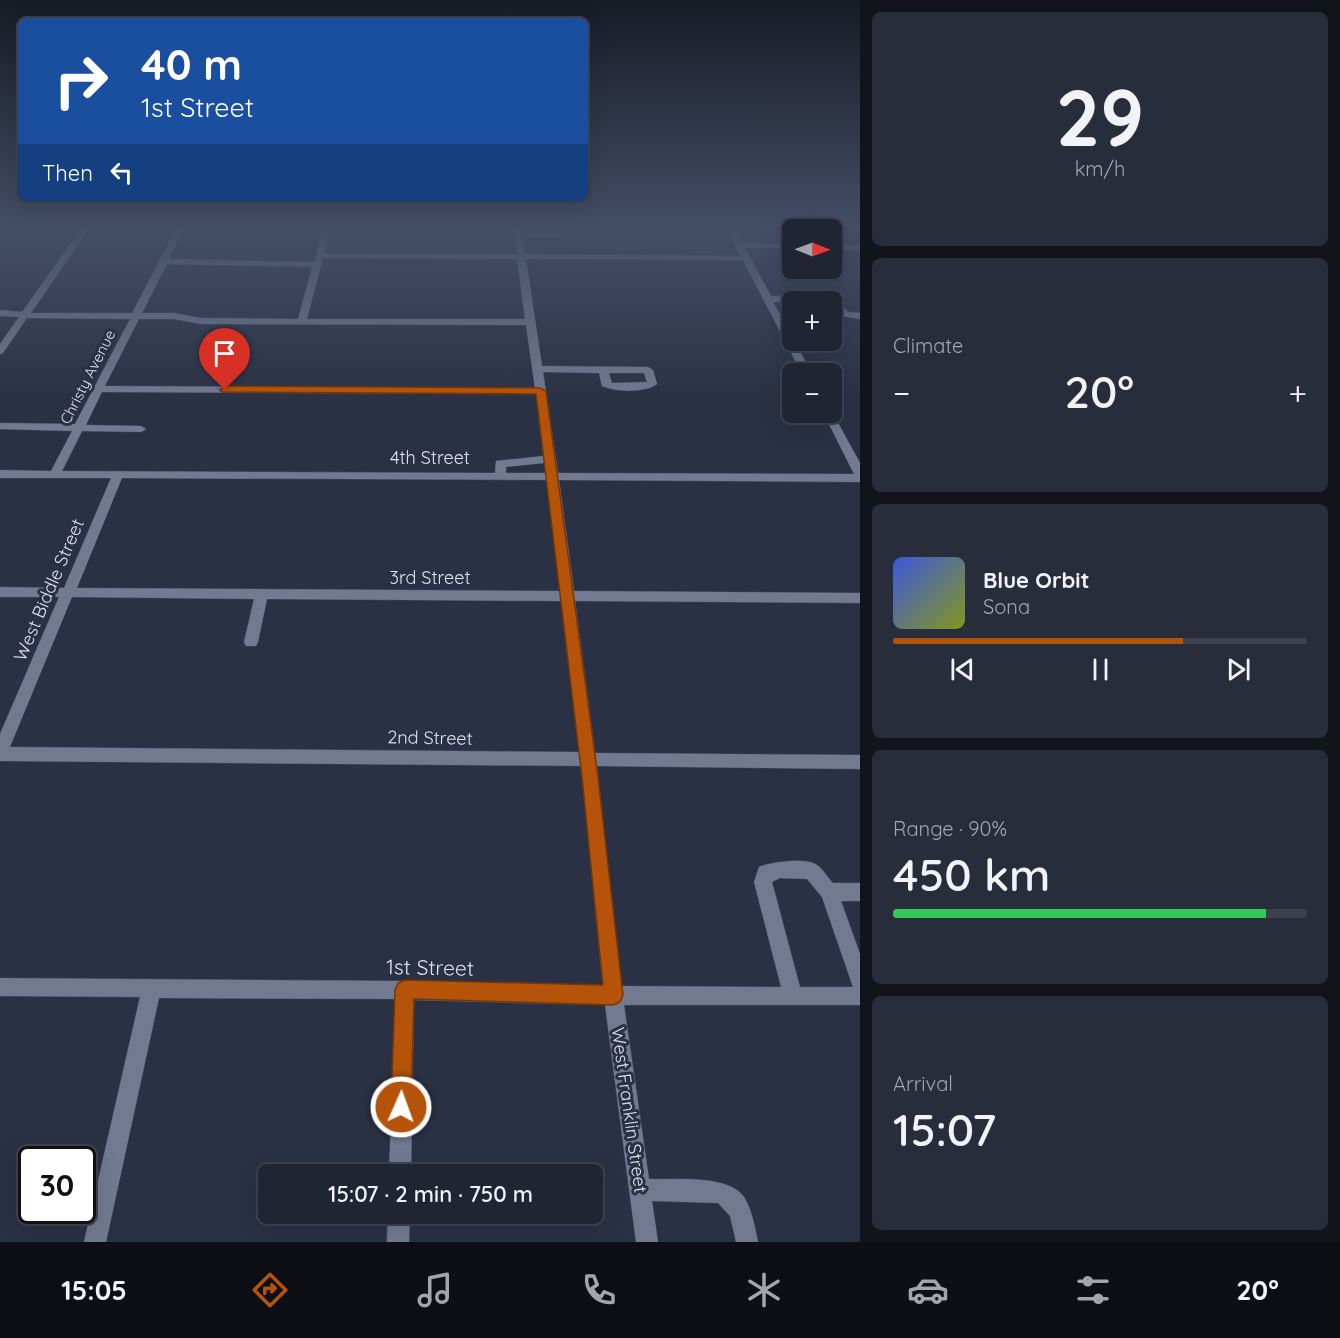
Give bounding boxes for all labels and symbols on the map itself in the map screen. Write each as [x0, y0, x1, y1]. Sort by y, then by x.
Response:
north arrow [782, 219, 842, 279]
street label: Christy Avenue [56, 326, 119, 427]
pin [199, 328, 250, 390]
street label: 4th Street [390, 446, 470, 469]
street label: West Biddle Street [8, 515, 89, 664]
street label: 3rd Street [390, 566, 470, 589]
street label: 2nd Street [387, 725, 473, 750]
street label: 1st Street [386, 953, 474, 981]
street label: West Franklin Street [606, 1026, 652, 1194]
position arrow [369, 1075, 433, 1139]
speed limit sign: 30 [18, 1146, 96, 1224]

